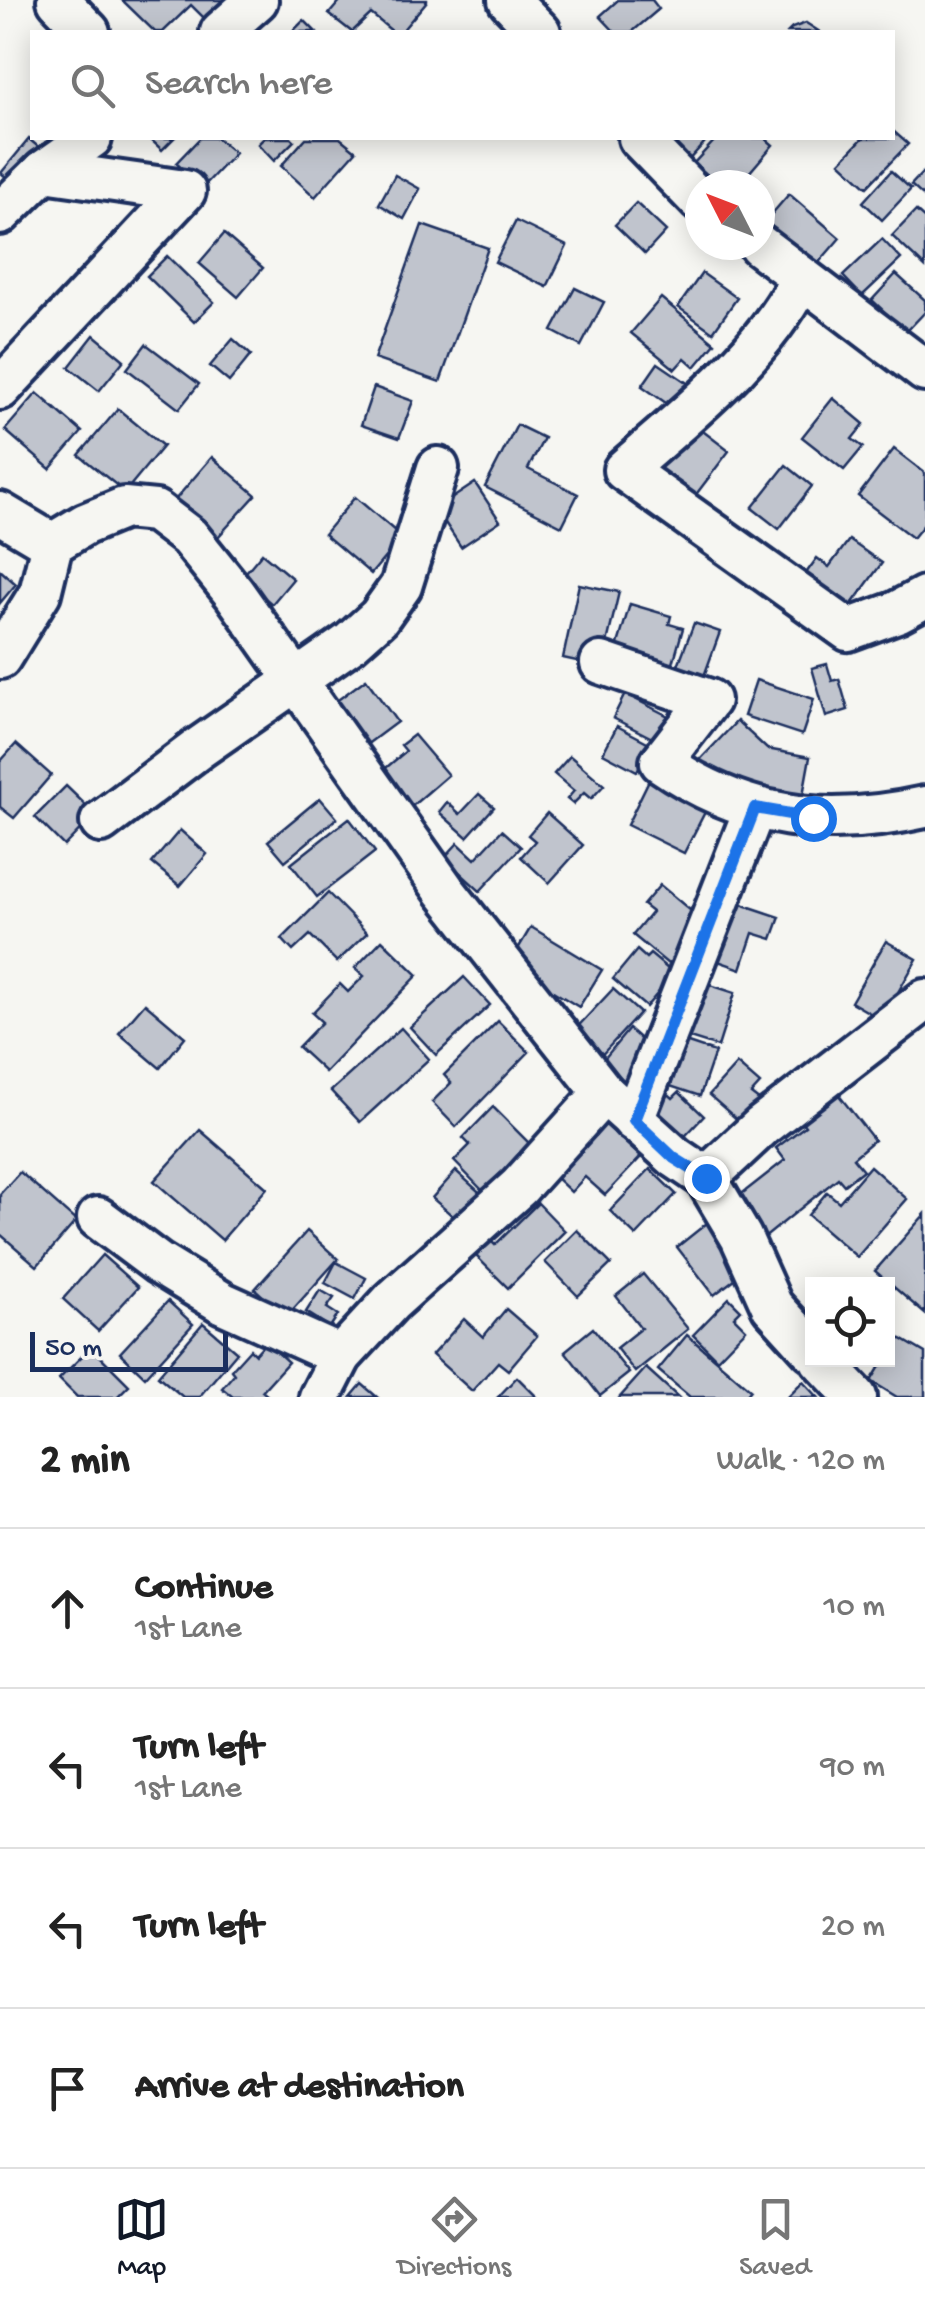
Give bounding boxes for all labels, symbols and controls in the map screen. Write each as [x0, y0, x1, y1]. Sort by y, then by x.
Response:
search box [30, 30, 895, 140]
icon: search [65, 58, 120, 113]
text: Search here [145, 63, 332, 107]
north arrow [685, 170, 775, 260]
route start [791, 796, 837, 842]
route end [684, 1156, 730, 1202]
map controls [805, 1277, 895, 1367]
button: locate [805, 1277, 895, 1367]
scale bar [30, 1327, 228, 1372]
text: 50 m [45, 1333, 102, 1366]
text: 2 min [40, 1438, 129, 1487]
text: Walk · 120 m [716, 1443, 885, 1481]
text: Continue [135, 1567, 273, 1611]
icon: ahead [40, 1581, 95, 1636]
text: 10 m [824, 1589, 885, 1627]
text: 1st Lane [135, 1611, 242, 1649]
text: Turn left [135, 1727, 263, 1771]
icon: left [40, 1741, 95, 1796]
text: 90 m [821, 1749, 885, 1787]
text: 1st Lane [135, 1771, 242, 1809]
icon: left [40, 1901, 95, 1956]
text: Turn left [135, 1906, 263, 1950]
text: 20 m [821, 1909, 885, 1947]
icon: arrive [40, 2061, 95, 2116]
text: Arrive at destination [135, 2066, 464, 2110]
tab: Map [114, 2192, 169, 2285]
tab: Directions [397, 2192, 511, 2285]
tab: Saved [739, 2192, 811, 2285]

